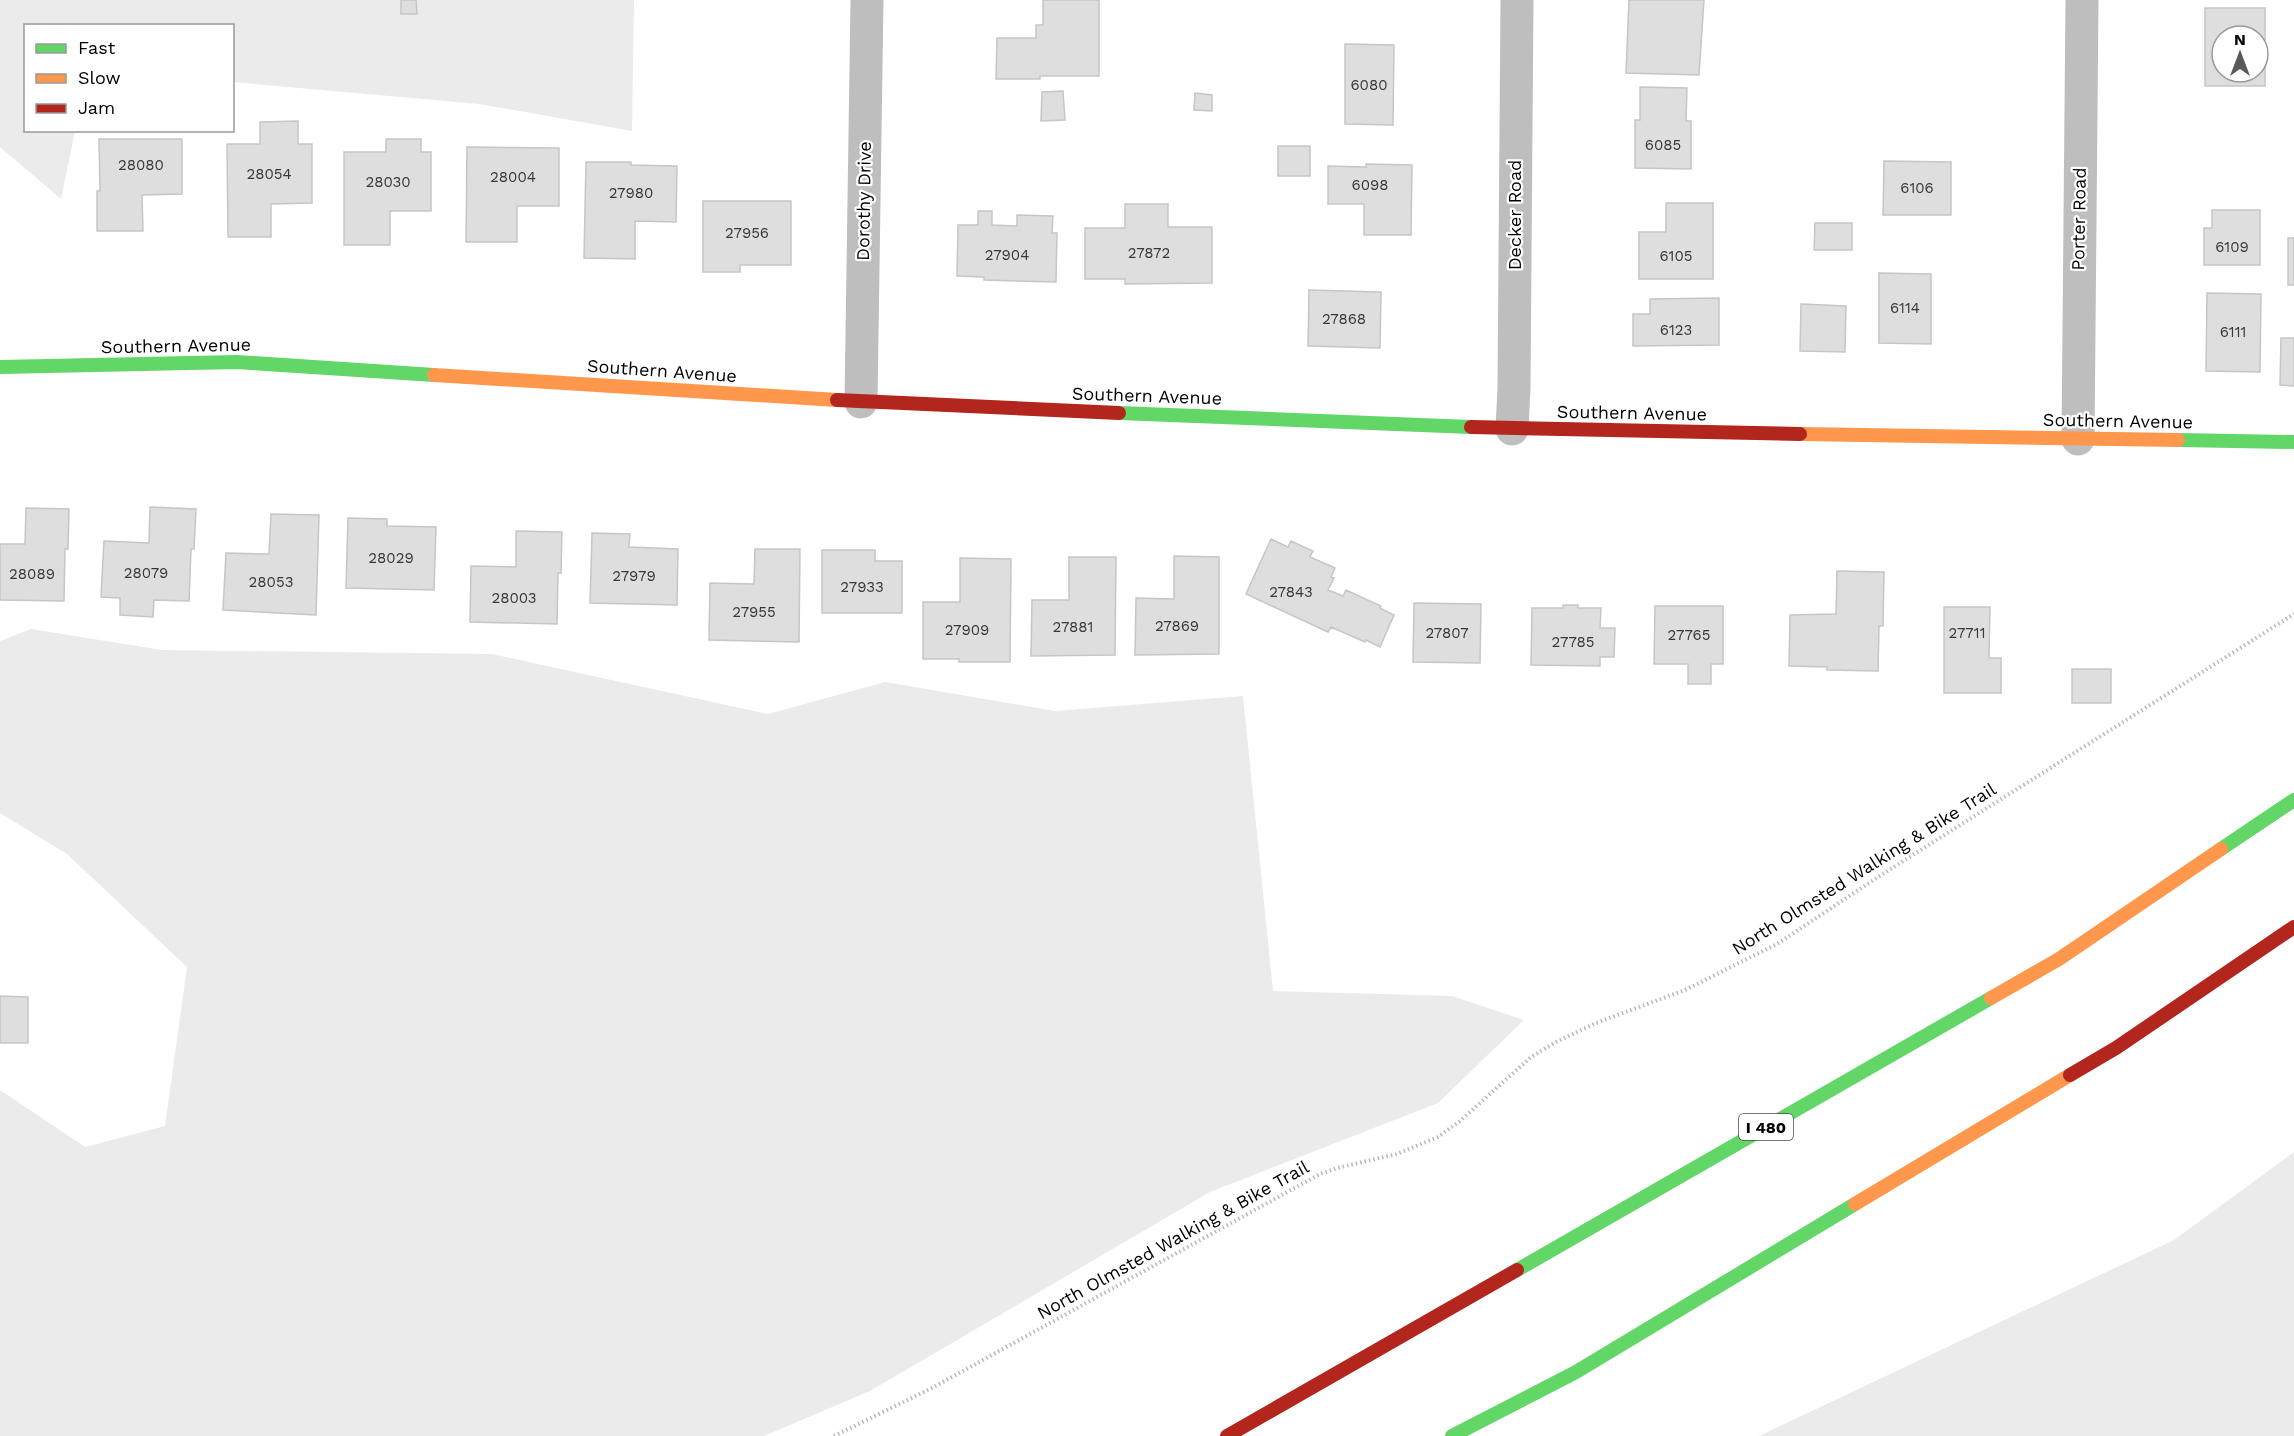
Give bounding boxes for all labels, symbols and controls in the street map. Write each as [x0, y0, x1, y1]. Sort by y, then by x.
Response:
legend [24, 24, 234, 132]
north arrow [2210, 24, 2270, 84]
text: N [2234, 30, 2246, 49]
text: Fast [78, 37, 116, 58]
text: Slow [78, 67, 121, 88]
house number: 6080 [1350, 76, 1388, 94]
text: Jam [78, 97, 115, 118]
house number: 6085 [1645, 136, 1681, 154]
street label: Dorothy Drive [852, 141, 875, 261]
house number: 28080 [118, 156, 164, 174]
street label: Decker Road [1504, 160, 1525, 270]
house number: 28054 [246, 165, 292, 183]
street label: Porter Road [2067, 167, 2090, 271]
house number: 28004 [490, 168, 536, 186]
house number: 28030 [365, 173, 411, 191]
house number: 6098 [1352, 176, 1388, 194]
house number: 6106 [1900, 179, 1934, 197]
house number: 27980 [609, 184, 653, 202]
house number: 27956 [725, 224, 769, 242]
house number: 6109 [2215, 238, 2249, 256]
house number: 27872 [1128, 244, 1170, 262]
house number: 27904 [985, 246, 1029, 264]
house number: 6105 [1659, 247, 1693, 265]
house number: 6114 [1890, 299, 1920, 317]
house number: 27868 [1322, 310, 1366, 328]
house number: 6123 [1660, 321, 1692, 339]
house number: 6111 [2220, 323, 2246, 341]
street label: Southern Avenue [101, 334, 251, 357]
street label: Southern Avenue [586, 355, 738, 386]
street label: Southern Avenue [1072, 382, 1222, 409]
street label: Southern Avenue [1557, 401, 1707, 424]
street label: Southern Avenue [2043, 409, 2193, 432]
house number: 28029 [368, 549, 414, 567]
house number: 28079 [124, 564, 168, 582]
house number: 28089 [9, 565, 55, 583]
house number: 27979 [612, 567, 656, 585]
house number: 28053 [249, 573, 293, 591]
house number: 27933 [840, 578, 884, 596]
house number: 27843 [1269, 583, 1313, 601]
house number: 28003 [491, 589, 537, 607]
house number: 27955 [732, 603, 776, 621]
house number: 27869 [1155, 617, 1199, 635]
house number: 27881 [1053, 618, 1093, 636]
house number: 27909 [945, 621, 989, 639]
house number: 27807 [1425, 624, 1469, 642]
house number: 27711 [1949, 624, 1985, 642]
house number: 27765 [1668, 626, 1710, 644]
house number: 27785 [1552, 633, 1594, 651]
street label: North Olmsted Walking & Bike Trail [1728, 778, 2000, 959]
road number: I 480 [1739, 1114, 1793, 1140]
street label: North Olmsted Walking & Bike Trail [1033, 1156, 1313, 1323]

